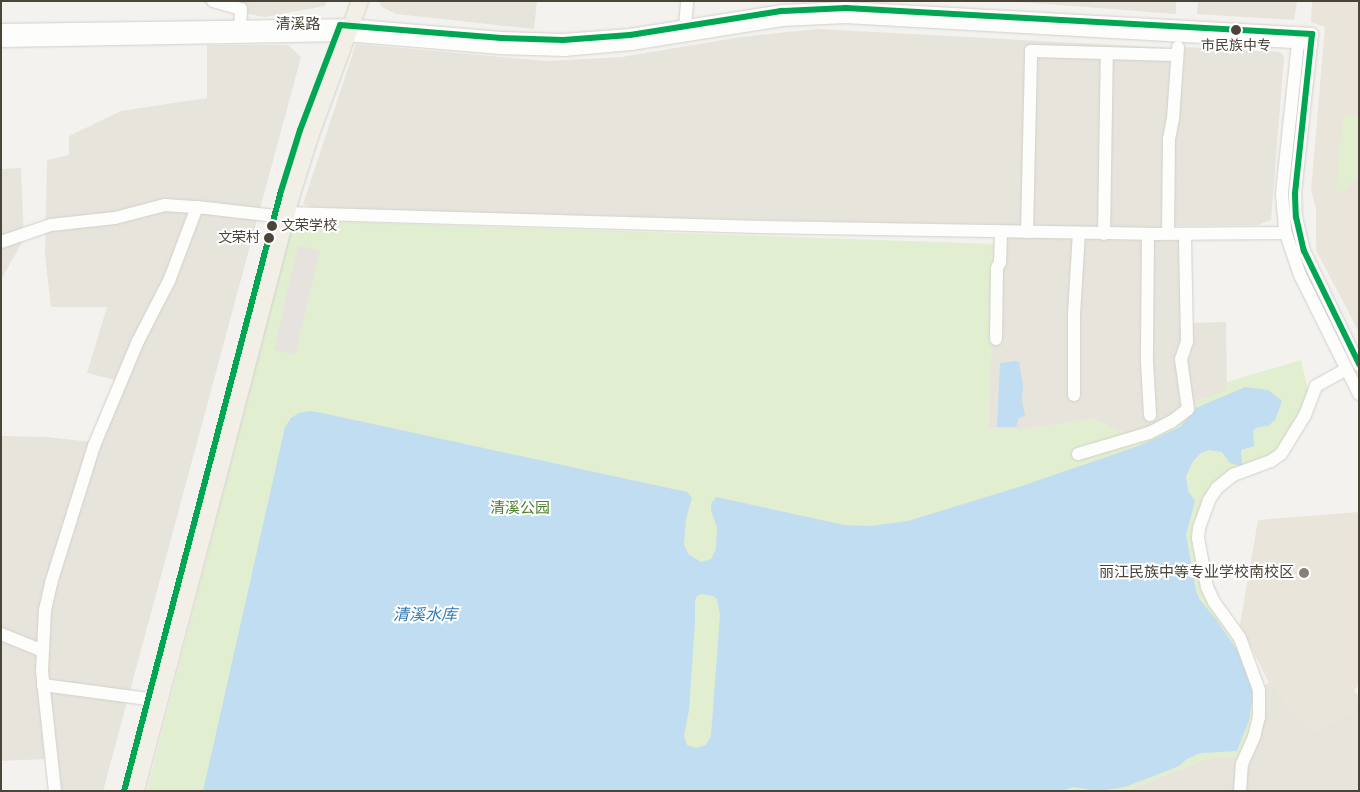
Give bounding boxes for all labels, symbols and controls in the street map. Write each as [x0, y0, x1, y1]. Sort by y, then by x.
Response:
street label: 清溪路 [276, 16, 320, 34]
marker: 市民族中专 [1231, 25, 1241, 35]
place label: 市民族中专 [1201, 38, 1271, 54]
place label: 文荣学校 [281, 218, 337, 234]
marker: 文荣学校 [267, 221, 277, 231]
place label: 文荣村 [218, 230, 260, 246]
marker: 文荣村 [264, 233, 274, 243]
park label: 清溪公园 [490, 500, 550, 518]
place label: 丽江民族中等专业学校南校区 [1099, 564, 1294, 582]
marker: 丽江民族中等专业学校南校区 [1298, 567, 1310, 579]
water label: 清溪水库 [393, 605, 457, 625]

